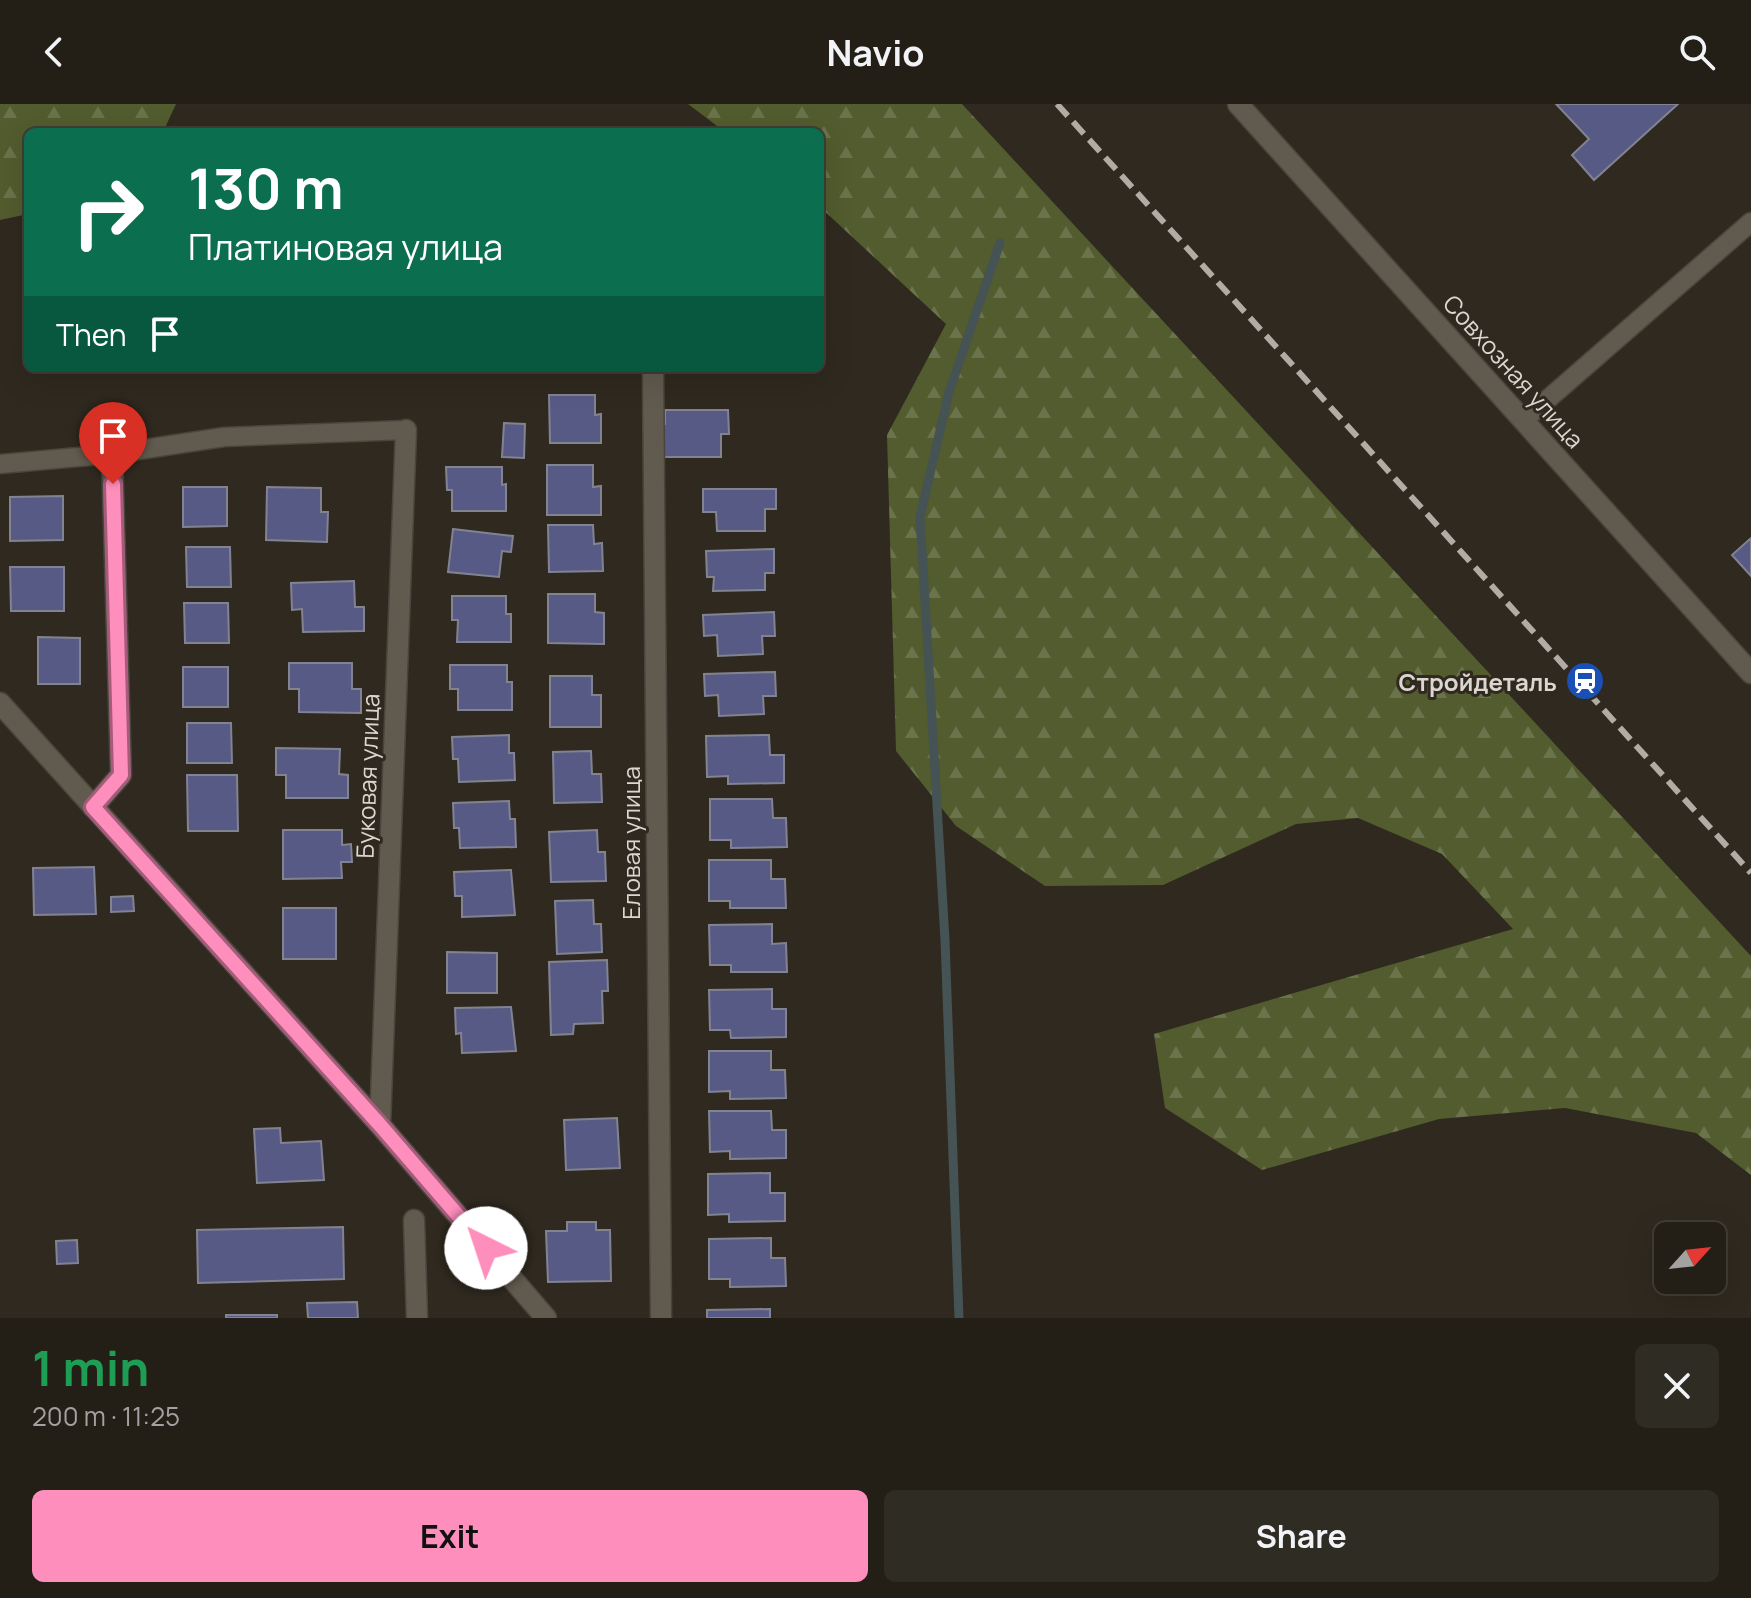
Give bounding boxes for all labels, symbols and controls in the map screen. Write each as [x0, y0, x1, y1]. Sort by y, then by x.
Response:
text: Navio [826, 28, 925, 77]
icon: back [32, 30, 76, 74]
icon: search [1675, 30, 1719, 74]
text: 130 m [188, 149, 344, 226]
icon: right [56, 160, 160, 264]
text: Платиновая улица [188, 222, 503, 271]
street label: Совхозная улица [1436, 287, 1592, 455]
icon: arrive [143, 312, 187, 356]
text: Then [56, 314, 127, 355]
pin [79, 402, 147, 484]
icon: arrive [91, 414, 135, 458]
station icon: Стройдеталь [1564, 660, 1606, 702]
place label: Стройдеталь [1399, 665, 1557, 698]
street label: Буковая улица [348, 693, 386, 859]
street label: Еловая улица [614, 766, 647, 920]
position arrow [444, 1206, 528, 1290]
north arrow [1654, 1222, 1726, 1294]
map controls [1654, 1222, 1726, 1294]
text: 1 min [32, 1335, 149, 1400]
button: close [1635, 1344, 1719, 1428]
text: 200 m · 11:25 [32, 1398, 180, 1434]
button: Exit [32, 1490, 868, 1582]
button: Share [884, 1490, 1719, 1582]

